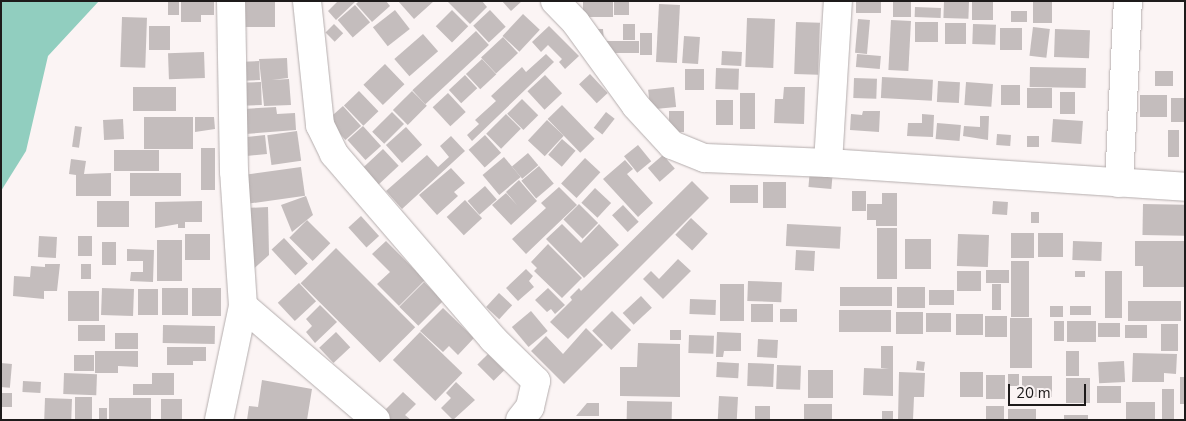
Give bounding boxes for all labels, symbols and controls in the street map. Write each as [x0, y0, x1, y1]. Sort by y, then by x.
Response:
scale bar [1011, 374, 1088, 406]
text: 20 m [1016, 383, 1051, 403]

